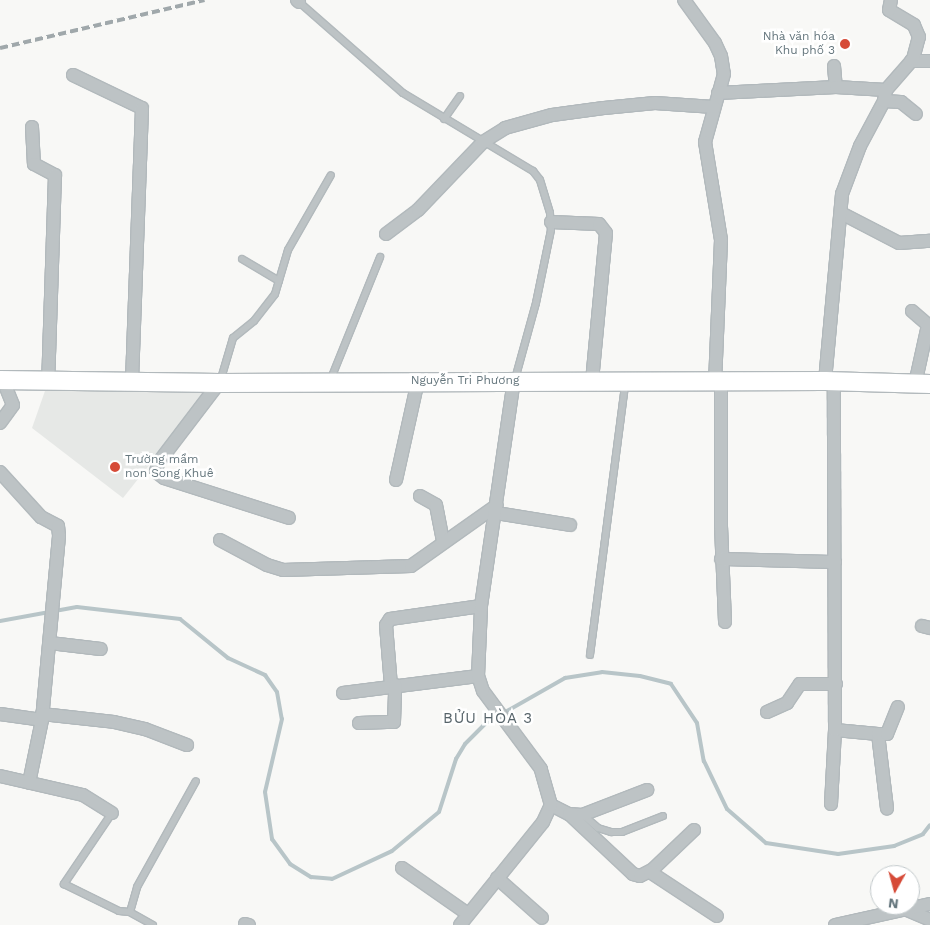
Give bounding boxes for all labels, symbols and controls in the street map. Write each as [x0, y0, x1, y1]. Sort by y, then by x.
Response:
place label: Nhà văn hóa Khu phố 3 [762, 30, 835, 58]
marker: Nhà văn hóa Khu phố 3 [839, 38, 851, 50]
street label: Nguyễn Tri Phương [411, 374, 519, 388]
place label: Trường mầm non Song Khuê [125, 453, 214, 481]
marker: Trường mầm non Song Khuê [109, 461, 121, 473]
district label: BỬU HÒA 3 [441, 710, 535, 728]
north arrow [870, 865, 920, 915]
text: N [887, 895, 899, 912]

